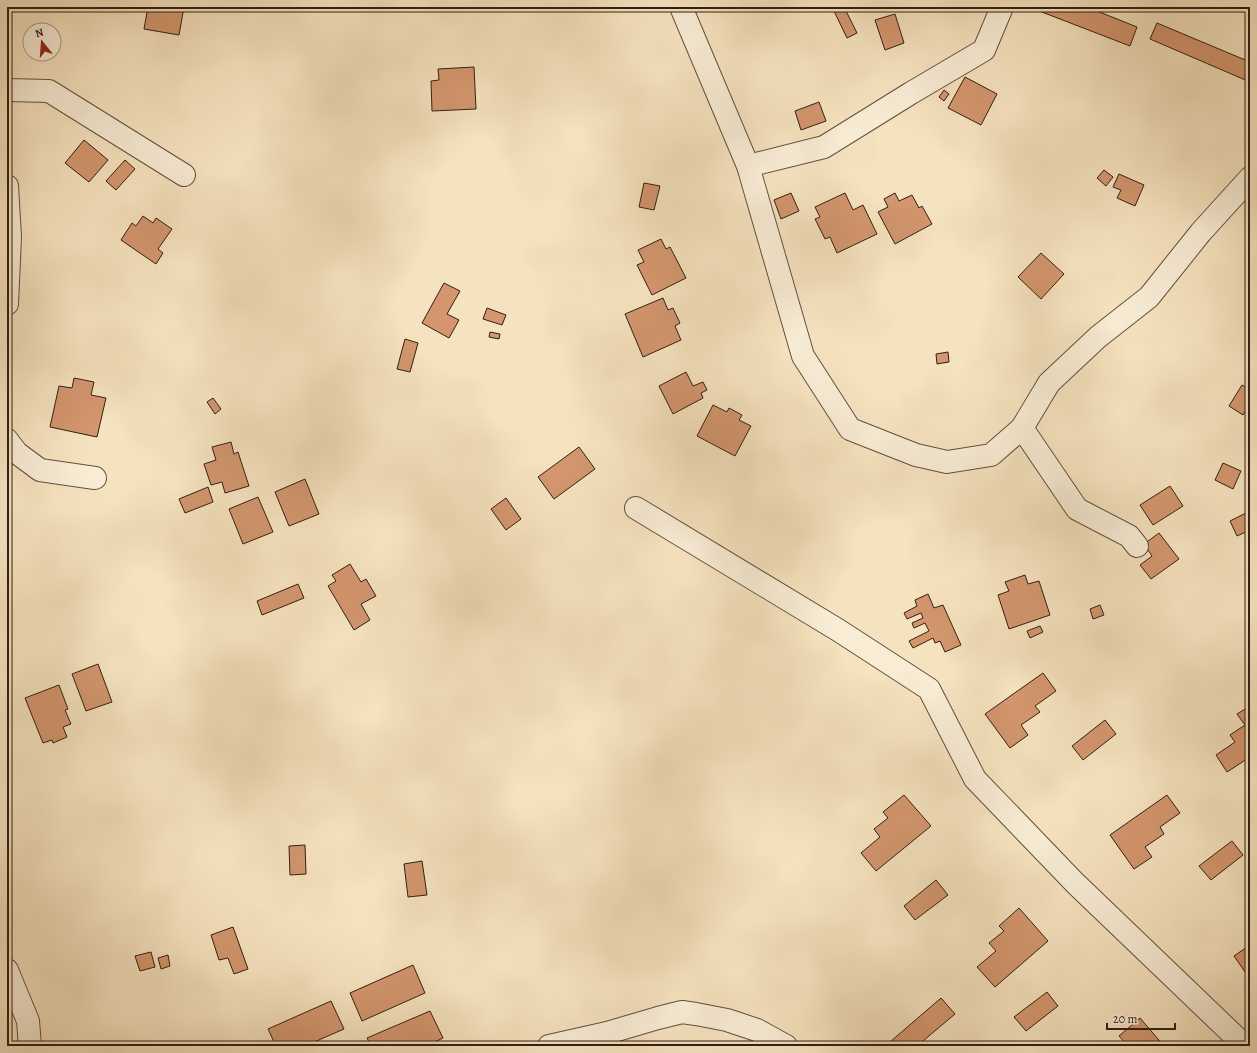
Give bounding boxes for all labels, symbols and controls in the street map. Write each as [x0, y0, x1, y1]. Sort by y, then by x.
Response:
north arrow [22, 22, 62, 62]
text: N [33, 25, 45, 41]
scale bar [1107, 1005, 1175, 1031]
text: 20 m [1113, 1011, 1137, 1027]

